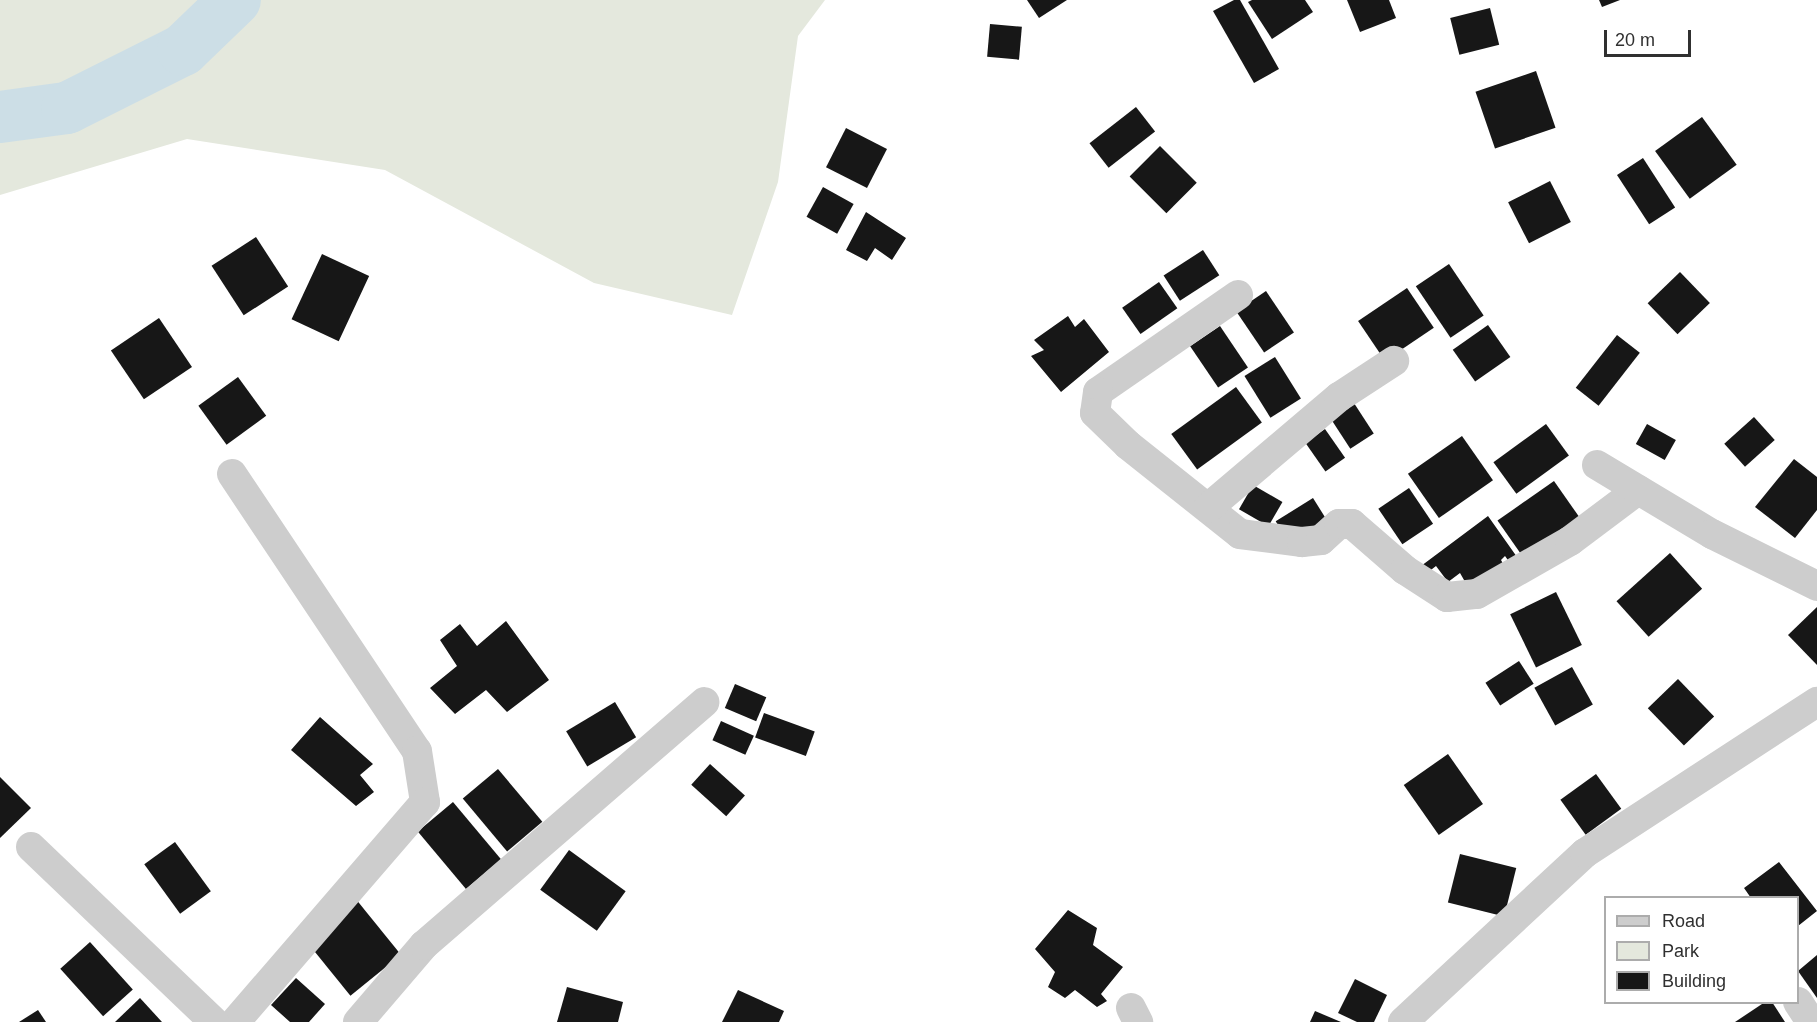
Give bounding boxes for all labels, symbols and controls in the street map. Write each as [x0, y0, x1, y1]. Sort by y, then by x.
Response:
scale bar [1607, 18, 1694, 56]
text: 20 m [1615, 30, 1655, 50]
legend [1604, 896, 1799, 1004]
text: Road [1662, 911, 1705, 931]
text: Park [1662, 941, 1699, 961]
text: Building [1662, 971, 1726, 991]

